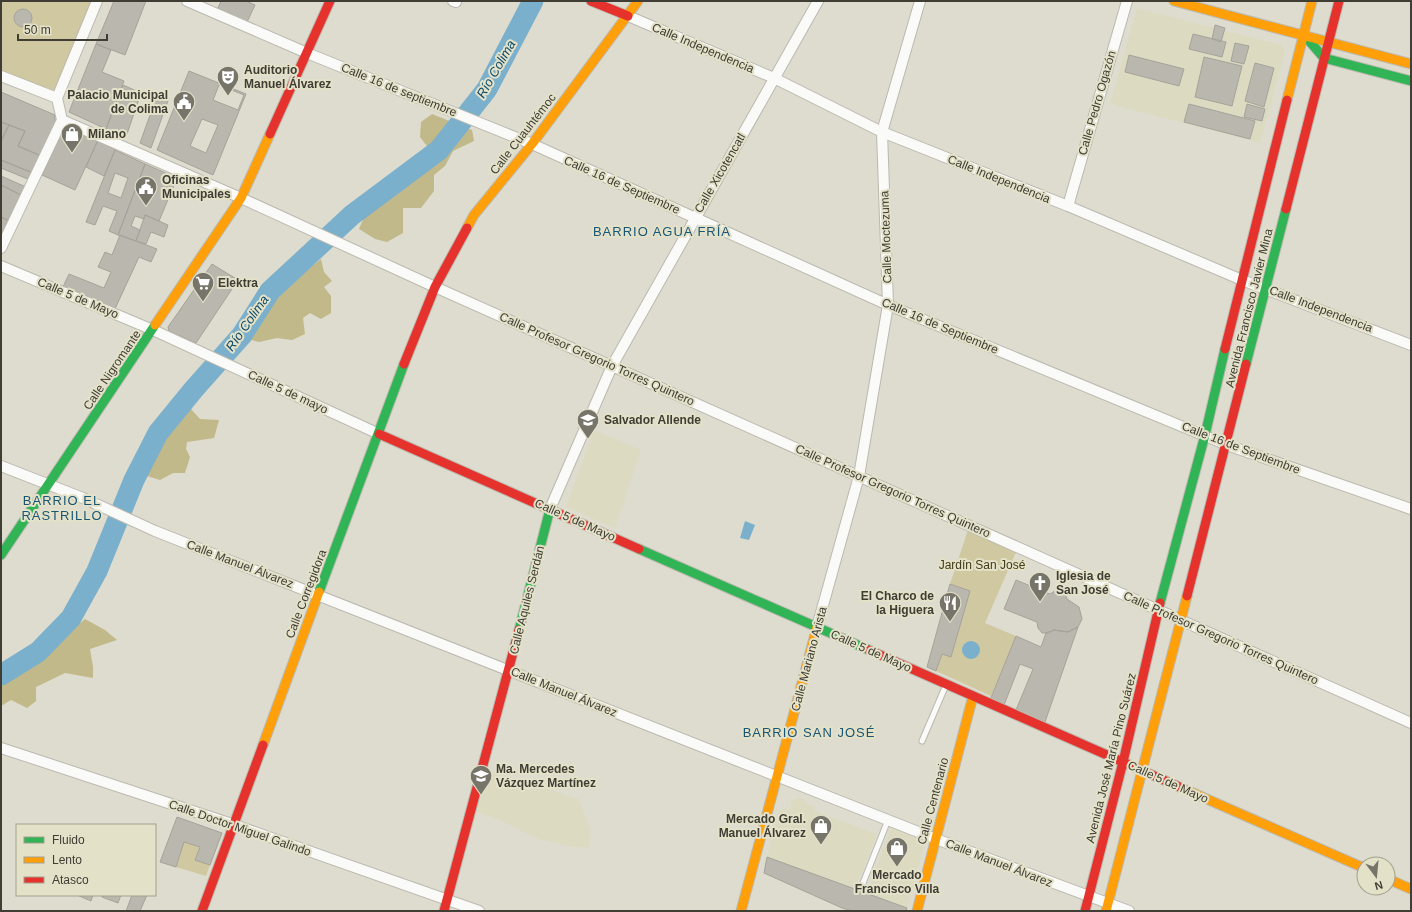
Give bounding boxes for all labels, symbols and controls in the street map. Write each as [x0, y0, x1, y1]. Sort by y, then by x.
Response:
scale bar [18, 16, 107, 42]
street label: Calle Independencia [650, 20, 756, 76]
text: 50 m [24, 23, 51, 37]
water label: Río Colima [473, 37, 519, 101]
street label: Calle Pedro Ogazón [1075, 49, 1119, 157]
street label: Calle 16 de septiembre [339, 60, 459, 120]
place label: Auditorio Manuel Álvarez [244, 63, 331, 91]
theatre icon: Auditorio Manuel Álvarez [215, 64, 241, 97]
place label: Palacio Municipal de Colima [67, 88, 168, 116]
public building icon: Palacio Municipal de Colima [171, 89, 197, 122]
street label: Calle Cuauhtémoc [487, 91, 559, 177]
shop icon: Milano [59, 121, 85, 154]
place label: Milano [88, 127, 126, 141]
street label: Calle Xicotencatl [692, 131, 748, 215]
street label: Calle Independencia [946, 152, 1053, 206]
street label: Calle 16 de Septiembre [562, 153, 682, 217]
place label: Oficinas Municipales [162, 173, 231, 201]
public building icon: Oficinas Municipales [133, 174, 159, 207]
street label: Calle Moctezuma [877, 190, 895, 284]
district label: BARRIO AGUA FRÍA [593, 224, 731, 239]
street label: Avenida Francisco Javier Mina [1222, 227, 1276, 389]
supermarket icon: Elektra [190, 270, 216, 303]
street label: Calle 5 de Mayo [35, 275, 121, 322]
place label: Elektra [218, 276, 258, 290]
street label: Calle Independencia [1267, 283, 1375, 335]
water label: Río Colima [222, 292, 272, 354]
street label: Calle 16 de Septiembre [880, 295, 1001, 357]
street label: Calle Profesor Gregorio Torres Quintero [497, 310, 697, 409]
street label: Calle Nigromante [80, 327, 144, 412]
street label: Calle 5 de mayo [246, 367, 331, 417]
school or university icon: Salvador Allende [575, 407, 601, 440]
place label: Salvador Allende [604, 413, 701, 427]
street label: Calle 16 de Septiembre [1180, 419, 1302, 477]
street label: Calle Profesor Gregorio Torres Quintero [793, 442, 993, 541]
district label: BARRIO EL RASTRILLO [21, 493, 103, 523]
street label: Calle 5 de Mayo [533, 496, 618, 544]
street label: Calle Manuel Álvarez [185, 536, 296, 591]
street label: Calle Aquiles Serdán [507, 544, 547, 656]
street label: Calle Corregidora [283, 547, 330, 640]
park label: Jardín San José [939, 558, 1026, 572]
place label: Iglesia de San José [1056, 569, 1111, 597]
church icon: Iglesia de San José [1027, 570, 1053, 603]
place label: El Charco de la Higuera [861, 589, 934, 617]
street label: Calle Profesor Gregorio Torres Quintero [1121, 589, 1321, 688]
restaurant icon: El Charco de la Higuera [937, 590, 963, 623]
street label: Calle Mariano Arista [788, 605, 830, 713]
street label: Calle 5 de Mayo [829, 627, 914, 675]
street label: Calle Manuel Álvarez [509, 663, 620, 720]
street label: Avenida José María Pino Suárez [1083, 672, 1139, 844]
district label: BARRIO SAN JOSÉ [743, 725, 875, 740]
street label: Calle Centenario [915, 756, 951, 846]
street label: Calle 5 de Mayo [1126, 758, 1211, 806]
place label: Ma. Mercedes Vázquez Martínez [496, 762, 596, 790]
school or university icon: Ma. Mercedes Vázquez Martínez [468, 763, 494, 796]
street label: Calle Doctor Miguel Galindo [167, 797, 313, 859]
place label: Mercado Gral. Manuel Álvarez [719, 812, 806, 840]
shop icon: Mercado Gral. Manuel Álvarez [808, 813, 834, 846]
legend [16, 824, 156, 896]
text: Fluido [52, 833, 85, 847]
shop icon: Mercado Francisco Villa [884, 835, 910, 868]
street label: Calle Manuel Álvarez [944, 835, 1055, 890]
text: Lento [52, 853, 82, 867]
north arrow [1356, 856, 1396, 896]
place label: Mercado Francisco Villa [855, 868, 940, 896]
text: Atasco [52, 873, 89, 887]
text: N [1373, 879, 1384, 892]

